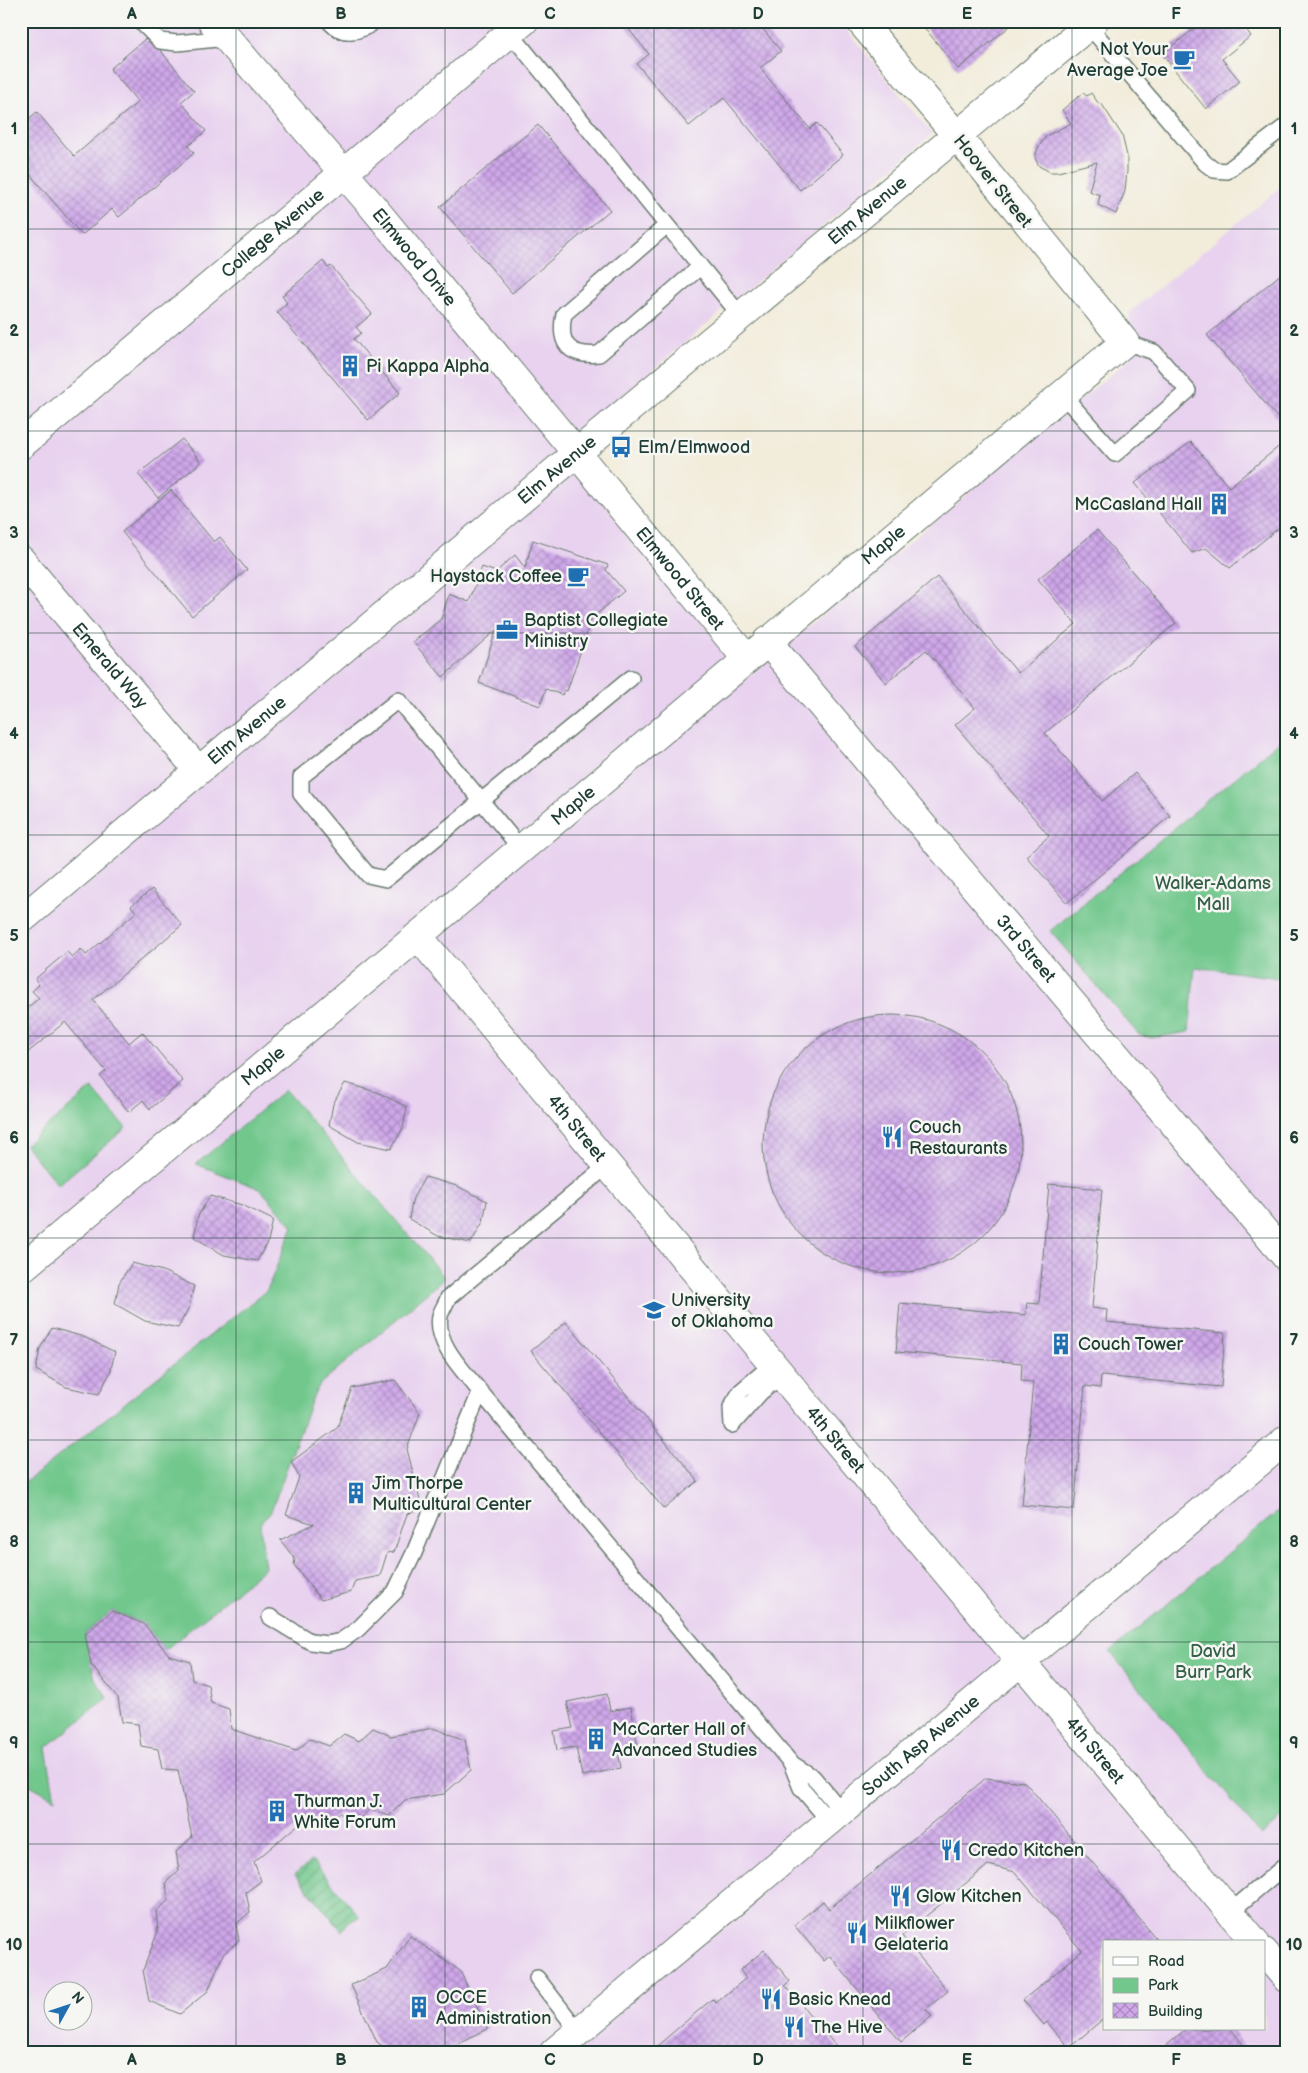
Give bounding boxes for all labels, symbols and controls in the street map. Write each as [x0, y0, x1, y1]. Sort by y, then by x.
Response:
text: A [126, 5, 137, 24]
text: B [335, 5, 347, 24]
text: C [544, 5, 556, 24]
text: D [752, 5, 764, 24]
text: E [962, 5, 972, 24]
text: F [1171, 5, 1181, 24]
place label: Not Your Average Joe [1067, 39, 1169, 81]
cafe icon: Not Your Average Joe [1171, 46, 1197, 72]
text: 1 [11, 120, 17, 139]
text: 1 [1291, 120, 1297, 139]
street label: Hoover Street [949, 131, 1037, 232]
street label: Elm Avenue [824, 172, 911, 250]
street label: College Avenue [217, 184, 329, 283]
street label: Elmwood Drive [368, 204, 461, 311]
text: 2 [9, 322, 19, 341]
text: 2 [1289, 322, 1299, 341]
building icon: Pi Kappa Alpha [337, 353, 363, 379]
place label: Pi Kappa Alpha [366, 356, 490, 377]
street label: Elm Avenue [514, 431, 601, 509]
bus stop icon: Elm/Elmwood [608, 434, 634, 460]
place label: Elm/Elmwood [638, 437, 750, 458]
building icon: McCasland Hall [1206, 491, 1232, 517]
place label: McCasland Hall [1074, 494, 1202, 515]
street label: Maple [857, 521, 910, 570]
street label: Elmwood Street [631, 523, 729, 635]
text: 3 [9, 524, 19, 543]
text: 3 [1289, 524, 1299, 543]
cafe icon: Haystack Coffee [565, 563, 591, 589]
place label: Haystack Coffee [430, 566, 562, 587]
place label: Baptist Collegiate Ministry [524, 610, 668, 652]
office icon: Baptist Collegiate Ministry [494, 617, 520, 643]
street label: Emerald Way [67, 619, 152, 714]
street label: Elm Avenue [204, 691, 291, 770]
text: 4 [9, 725, 19, 744]
text: 4 [1289, 725, 1299, 744]
street label: Maple [547, 781, 600, 830]
park label: Walker-Adams Mall [1155, 873, 1271, 915]
street label: 3rd Street [991, 911, 1060, 987]
text: 5 [9, 927, 19, 946]
text: 5 [1289, 927, 1299, 946]
street label: Maple [237, 1042, 290, 1091]
street label: 4th Street [543, 1090, 610, 1166]
place label: Couch Restaurants [909, 1117, 1007, 1159]
restaurant icon: Couch Restaurants [879, 1124, 905, 1150]
text: 6 [9, 1129, 19, 1148]
text: 6 [1289, 1129, 1299, 1148]
place label: University of Oklahoma [671, 1290, 773, 1332]
school or university icon: University of Oklahoma [641, 1297, 667, 1323]
text: 7 [10, 1331, 19, 1350]
building icon: Couch Tower [1048, 1331, 1074, 1357]
text: 7 [1290, 1331, 1299, 1350]
place label: Couch Tower [1078, 1334, 1183, 1355]
street label: 4th Street [801, 1402, 869, 1478]
place label: Jim Thorpe Multicultural Center [372, 1473, 532, 1515]
building icon: Jim Thorpe Multicultural Center [343, 1480, 369, 1506]
text: 8 [9, 1533, 19, 1552]
text: 8 [1289, 1533, 1299, 1552]
park label: David Burr Park [1175, 1641, 1251, 1683]
street label: South Asp Avenue [858, 1691, 984, 1801]
street label: 4th Street [1061, 1713, 1129, 1789]
place label: McCarter Hall of Advanced Studies [612, 1719, 757, 1761]
building icon: McCarter Hall of Advanced Studies [583, 1726, 609, 1752]
text: 9 [9, 1734, 19, 1753]
text: 9 [1289, 1734, 1299, 1753]
place label: Thurman J. White Forum [294, 1791, 396, 1833]
building icon: Thurman J. White Forum [264, 1798, 290, 1824]
restaurant icon: Credo Kitchen [938, 1837, 964, 1863]
place label: Credo Kitchen [968, 1840, 1084, 1861]
restaurant icon: Glow Kitchen [887, 1883, 913, 1909]
place label: Glow Kitchen [916, 1886, 1022, 1907]
place label: Milkflower Gelateria [874, 1913, 955, 1955]
restaurant icon: Milkflower Gelateria [844, 1920, 870, 1946]
text: 10 [6, 1936, 22, 1955]
text: 10 [1286, 1936, 1302, 1955]
legend [1103, 1940, 1266, 2030]
text: Road [1148, 1952, 1184, 1971]
text: Park [1148, 1976, 1179, 1995]
north arrow [42, 1980, 92, 2030]
restaurant icon: Basic Knead [758, 1986, 784, 2012]
place label: OCCE Administration [436, 1987, 551, 2029]
text: N [68, 1988, 87, 2007]
place label: Basic Knead [788, 1989, 891, 2010]
building icon: OCCE Administration [406, 1994, 432, 2020]
text: Building [1148, 2002, 1203, 2021]
restaurant icon: The Hive [781, 2014, 807, 2040]
place label: The Hive [811, 2017, 883, 2038]
text: A [126, 2051, 137, 2070]
text: B [335, 2051, 347, 2070]
text: C [544, 2051, 556, 2070]
text: D [752, 2051, 764, 2070]
text: E [962, 2051, 972, 2070]
text: F [1171, 2051, 1181, 2070]

